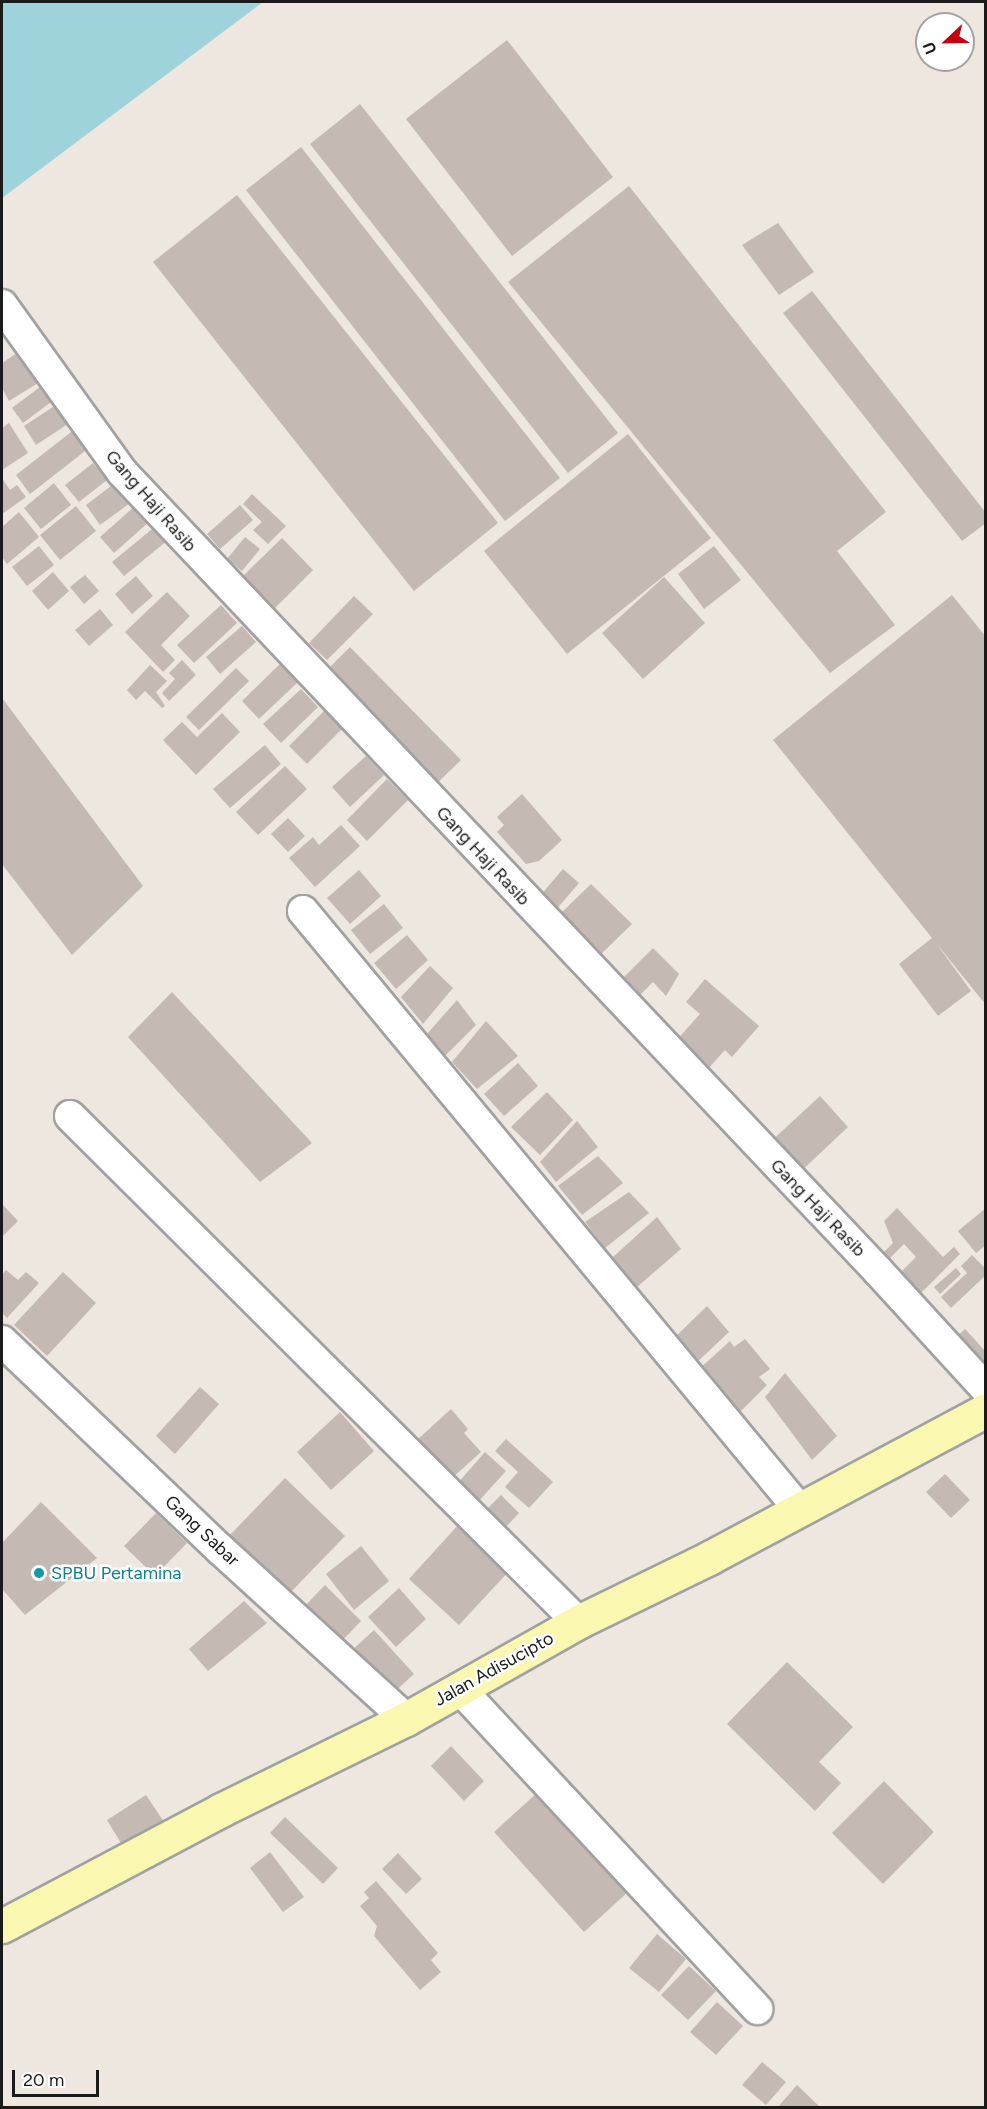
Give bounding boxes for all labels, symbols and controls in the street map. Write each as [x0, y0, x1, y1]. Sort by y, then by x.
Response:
north arrow [915, 12, 975, 72]
text: U [919, 39, 941, 57]
street label: Gang Haji Rasib [101, 446, 201, 556]
street label: Gang Haji Rasib [432, 802, 534, 910]
street label: Gang Haji Rasib [766, 1155, 870, 1261]
street label: Gang Sabar [160, 1491, 244, 1571]
place label: SPBU Pertamina [51, 1562, 181, 1584]
marker: SPBU Pertamina [32, 1566, 46, 1580]
street label: Jalan Adisucipto [431, 1627, 557, 1711]
scale bar [15, 2058, 102, 2096]
text: 20 m [23, 2069, 64, 2091]

